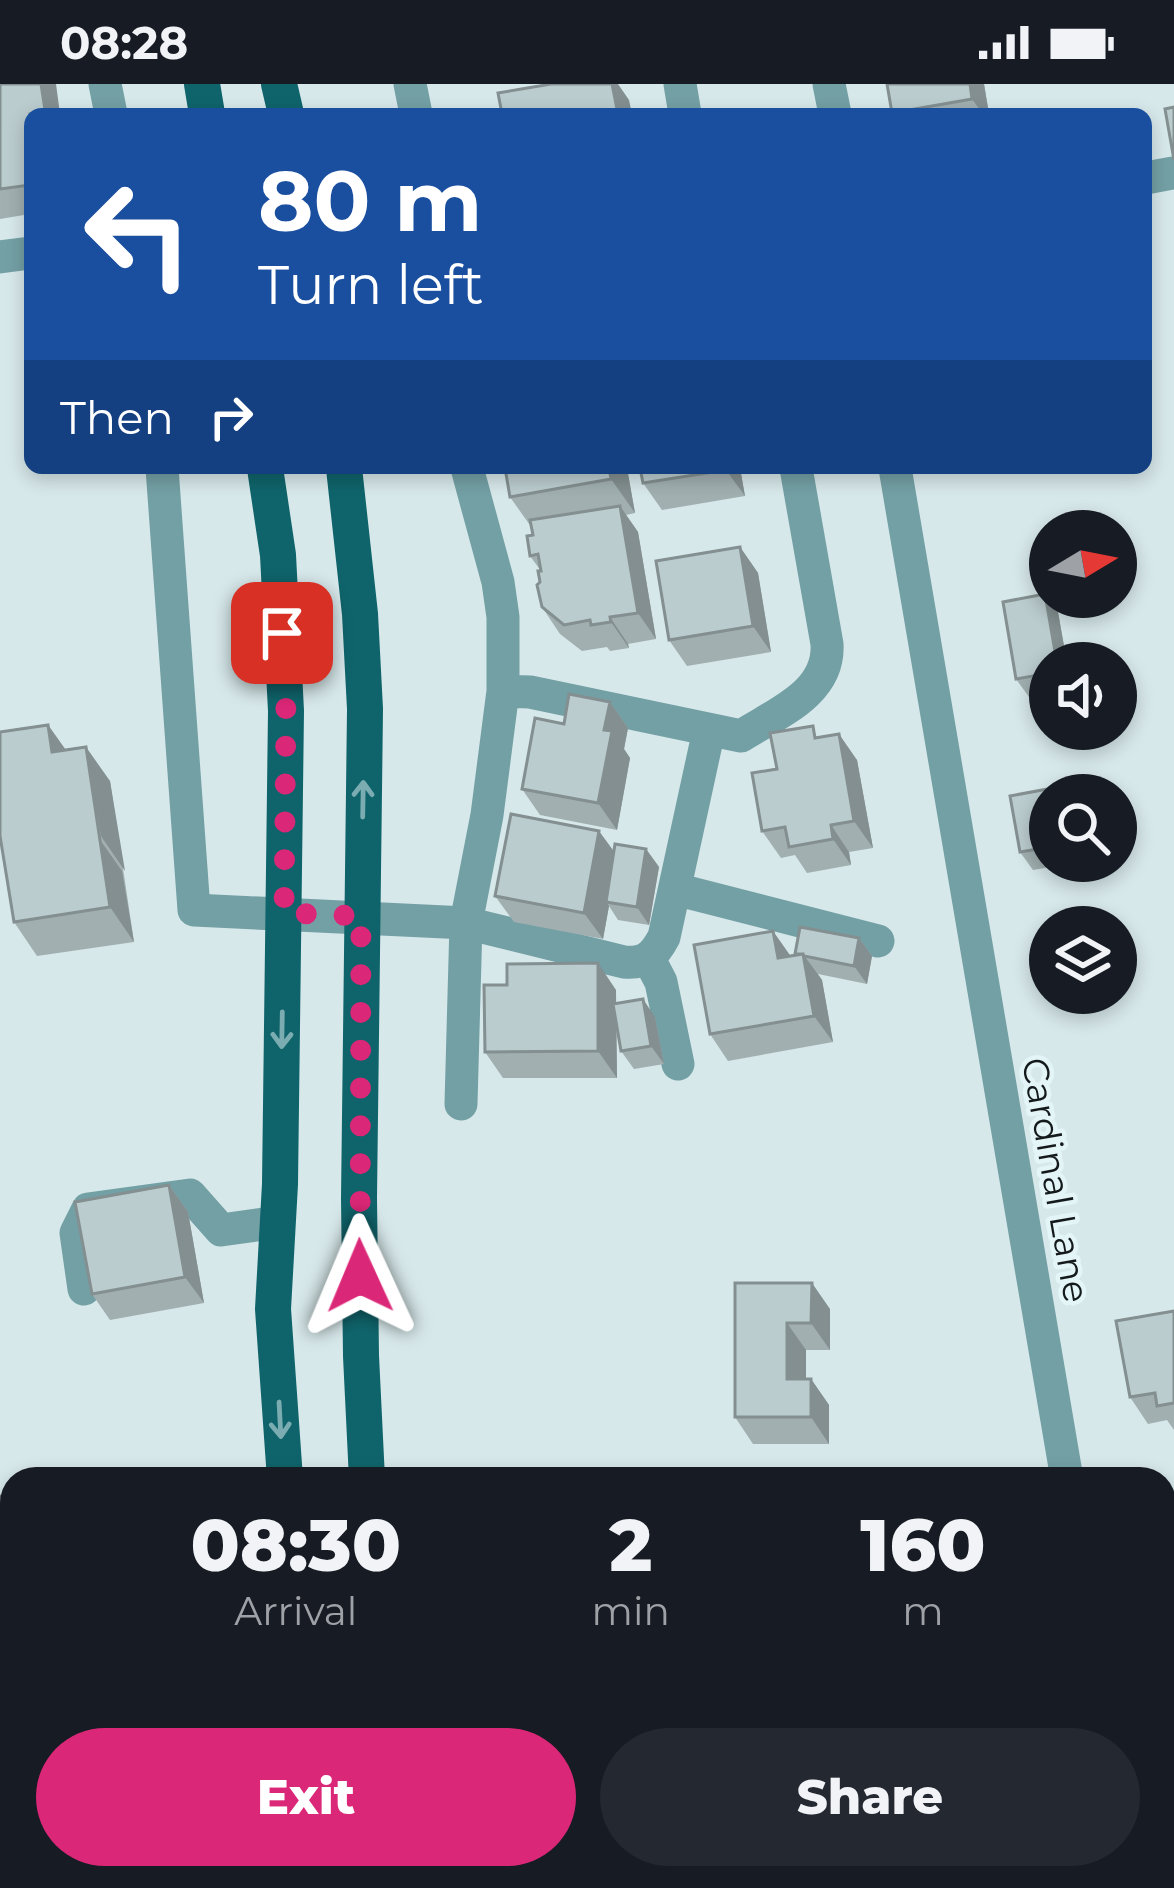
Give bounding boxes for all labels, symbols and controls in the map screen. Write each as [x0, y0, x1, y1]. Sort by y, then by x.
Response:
text: 08:28 [60, 15, 188, 70]
text: 80 m [258, 150, 482, 252]
icon: left [60, 156, 216, 312]
text: Turn left [258, 252, 484, 318]
icon: right [198, 384, 264, 450]
text: Then [60, 390, 174, 445]
north arrow [1029, 510, 1137, 618]
map controls [1029, 510, 1137, 1014]
pin [231, 582, 333, 684]
icon: arrive [249, 600, 315, 666]
button: sound [1029, 642, 1137, 750]
button: search [1029, 774, 1137, 882]
one-way arrow [352, 780, 374, 819]
button: layers [1029, 906, 1137, 1014]
one-way arrow [271, 1010, 293, 1049]
street label: Cardinal Lane [1013, 1054, 1099, 1306]
position arrow [297, 1213, 423, 1339]
one-way arrow [268, 1400, 291, 1439]
text: 08:30 [190, 1501, 401, 1589]
text: 2 [609, 1501, 652, 1589]
text: 160 [860, 1501, 986, 1589]
text: Arrival [234, 1587, 357, 1635]
text: min [592, 1587, 670, 1635]
text: m [902, 1587, 944, 1635]
button: Exit [36, 1728, 576, 1866]
button: Share [600, 1728, 1140, 1866]

